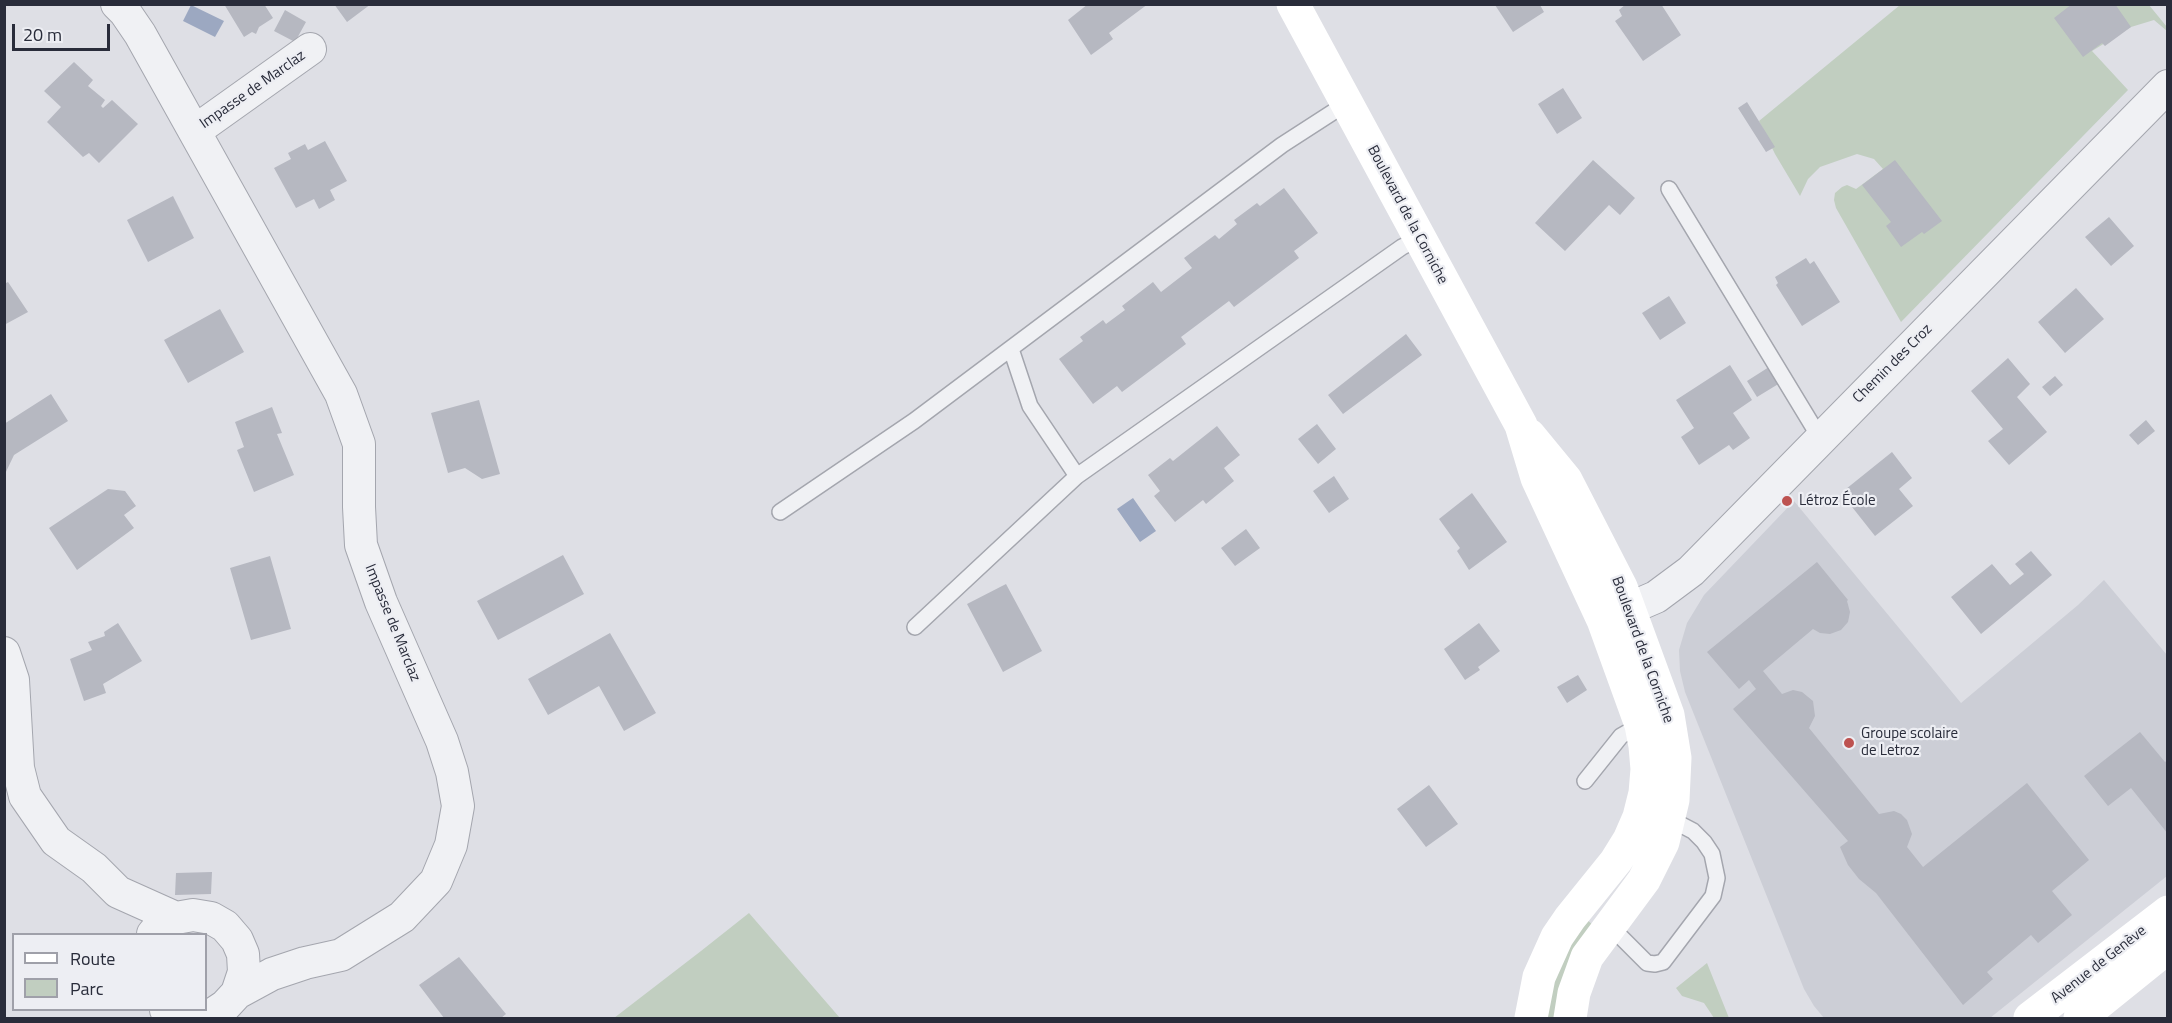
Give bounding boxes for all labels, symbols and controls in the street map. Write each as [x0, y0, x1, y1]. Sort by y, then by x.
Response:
scale bar [15, 12, 112, 50]
text: 20 m [23, 21, 62, 48]
street label: Impasse de Marclaz [197, 47, 309, 133]
street label: Boulevard de la Corniche [1363, 143, 1451, 287]
street label: Chemin des Croz [1850, 321, 1936, 407]
place label: Létroz École [1799, 492, 1876, 510]
marker: Létroz École [1780, 494, 1794, 508]
street label: Impasse de Marclaz [360, 562, 424, 684]
street label: Boulevard de la Corniche [1607, 574, 1677, 726]
place label: Groupe scolaire de Letroz [1861, 725, 1958, 760]
marker: Groupe scolaire de Letroz [1842, 736, 1856, 750]
street label: Avenue de Genève [2048, 922, 2150, 1008]
legend [12, 933, 207, 1011]
text: Route [70, 945, 115, 972]
text: Parc [70, 975, 104, 1002]

